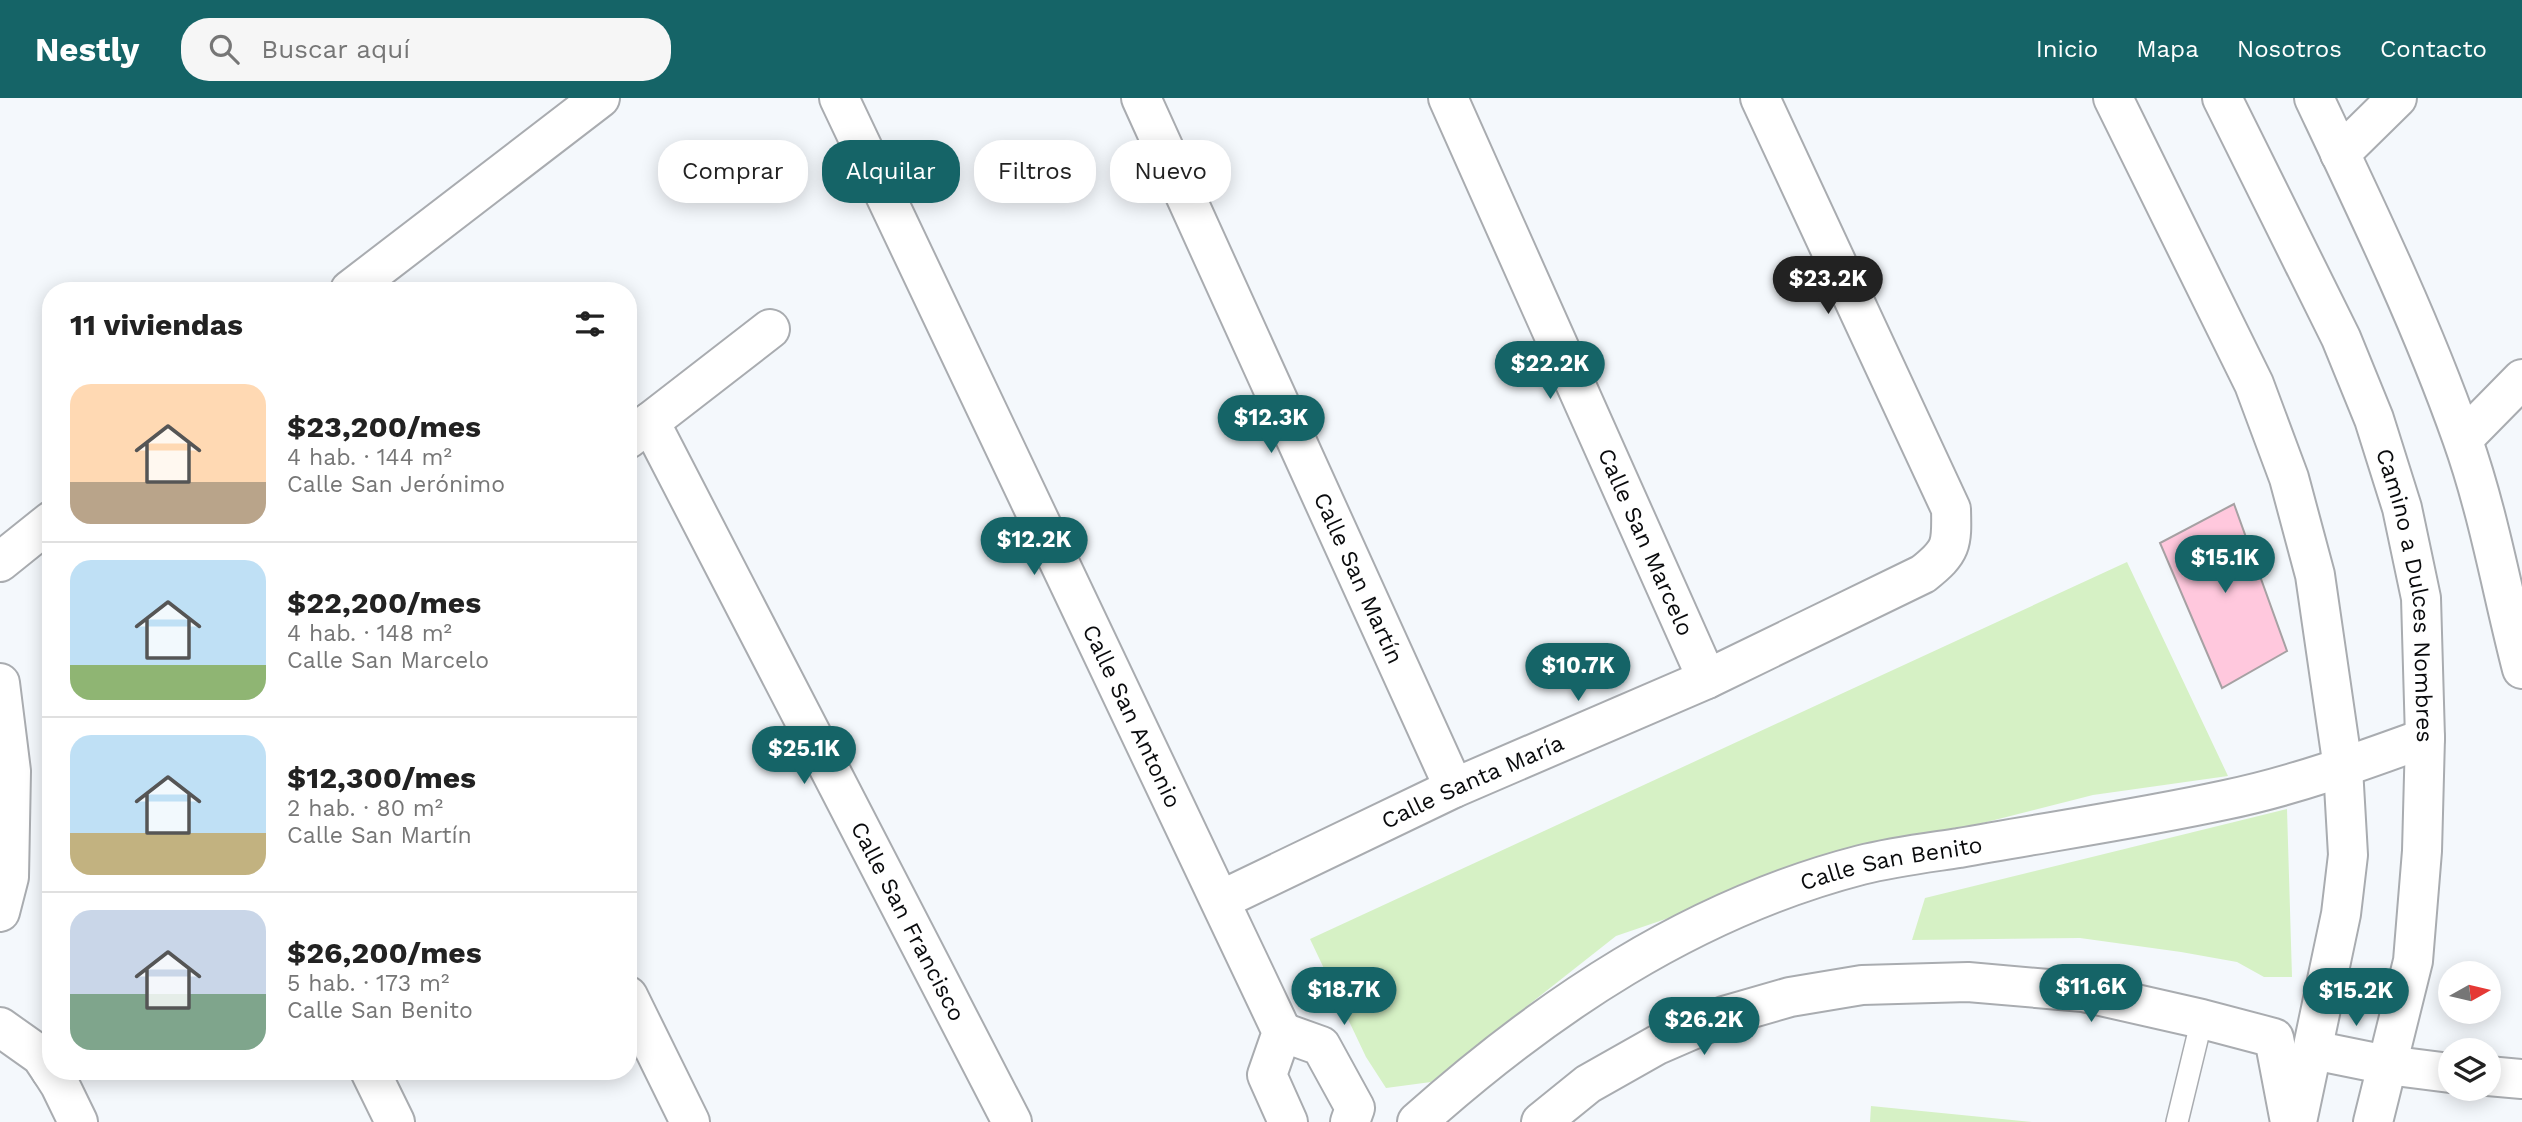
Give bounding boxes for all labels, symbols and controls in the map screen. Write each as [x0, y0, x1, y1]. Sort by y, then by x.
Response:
search box [181, 18, 671, 81]
text: Nestly [35, 30, 139, 69]
icon: search [205, 30, 243, 68]
text: Buscar aquí [261, 34, 410, 64]
text: Inicio [2036, 35, 2098, 63]
text: Mapa [2136, 35, 2199, 63]
text: Nosotros [2237, 35, 2342, 63]
text: Contacto [2380, 35, 2487, 63]
chip: Comprar [658, 140, 808, 203]
chip: Alquilar [822, 140, 960, 203]
chip: Filtros [974, 140, 1096, 203]
chip: Nuevo [1110, 140, 1231, 203]
pin: $23.2K [1771, 256, 1885, 316]
text: $23.2K [1789, 265, 1867, 292]
icon: filters [571, 305, 609, 343]
text: 11 viviendas [70, 307, 243, 342]
pin: $22.2K [1493, 342, 1607, 401]
text: $22.2K [1511, 350, 1589, 377]
pin: $12.3K [1214, 396, 1328, 455]
text: $12.3K [1234, 404, 1308, 431]
text: $23,200/mes [287, 409, 481, 444]
icon: home [126, 412, 210, 496]
text: 4 hab. · 144 m² [287, 444, 452, 471]
street label: Calle San Marcelo [1592, 444, 1699, 640]
street label: Camino a Dulces Nombres [2371, 445, 2439, 743]
text: Calle San Jerónimo [287, 471, 505, 498]
street label: Calle San Martín [1308, 488, 1409, 668]
pin: $12.2K [977, 518, 1091, 577]
text: $12.2K [997, 526, 1071, 553]
pin: $15.1K [2168, 536, 2282, 595]
text: $15.1K [2191, 544, 2259, 571]
text: $22,200/mes [287, 585, 481, 620]
icon: home [126, 588, 210, 672]
text: 4 hab. · 148 m² [287, 620, 452, 647]
street label: Calle San Antonio [1077, 620, 1187, 812]
pin: $10.7K [1521, 644, 1635, 703]
text: Calle San Marcelo [287, 647, 489, 674]
text: $10.7K [1541, 652, 1615, 679]
pin: $25.1K [747, 726, 861, 786]
street label: Calle Santa María [1377, 729, 1568, 834]
text: $25.1K [768, 735, 840, 762]
text: $12,300/mes [287, 760, 476, 795]
icon: home [126, 763, 210, 847]
text: 2 hab. · 80 m² [287, 795, 443, 822]
street label: Calle San Francisco [845, 817, 971, 1026]
text: Calle San Martín [287, 822, 472, 849]
street label: Calle San Benito [1797, 831, 1984, 896]
text: $26,200/mes [287, 935, 482, 970]
icon: home [126, 938, 210, 1022]
north arrow [2438, 961, 2501, 1024]
map controls [2438, 961, 2501, 1101]
pin: $11.6K [2034, 964, 2148, 1024]
pin: $18.7K [1287, 968, 1401, 1027]
pin: $15.2K [2299, 968, 2413, 1028]
text: 5 hab. · 173 m² [287, 970, 449, 997]
text: $11.6K [2055, 973, 2127, 1000]
text: $18.7K [1307, 976, 1381, 1003]
text: $15.2K [2319, 977, 2393, 1004]
text: Calle San Benito [287, 997, 473, 1024]
pin: $26.2K [1647, 998, 1761, 1057]
text: $26.2K [1665, 1006, 1743, 1033]
button: layers [2438, 1038, 2501, 1101]

